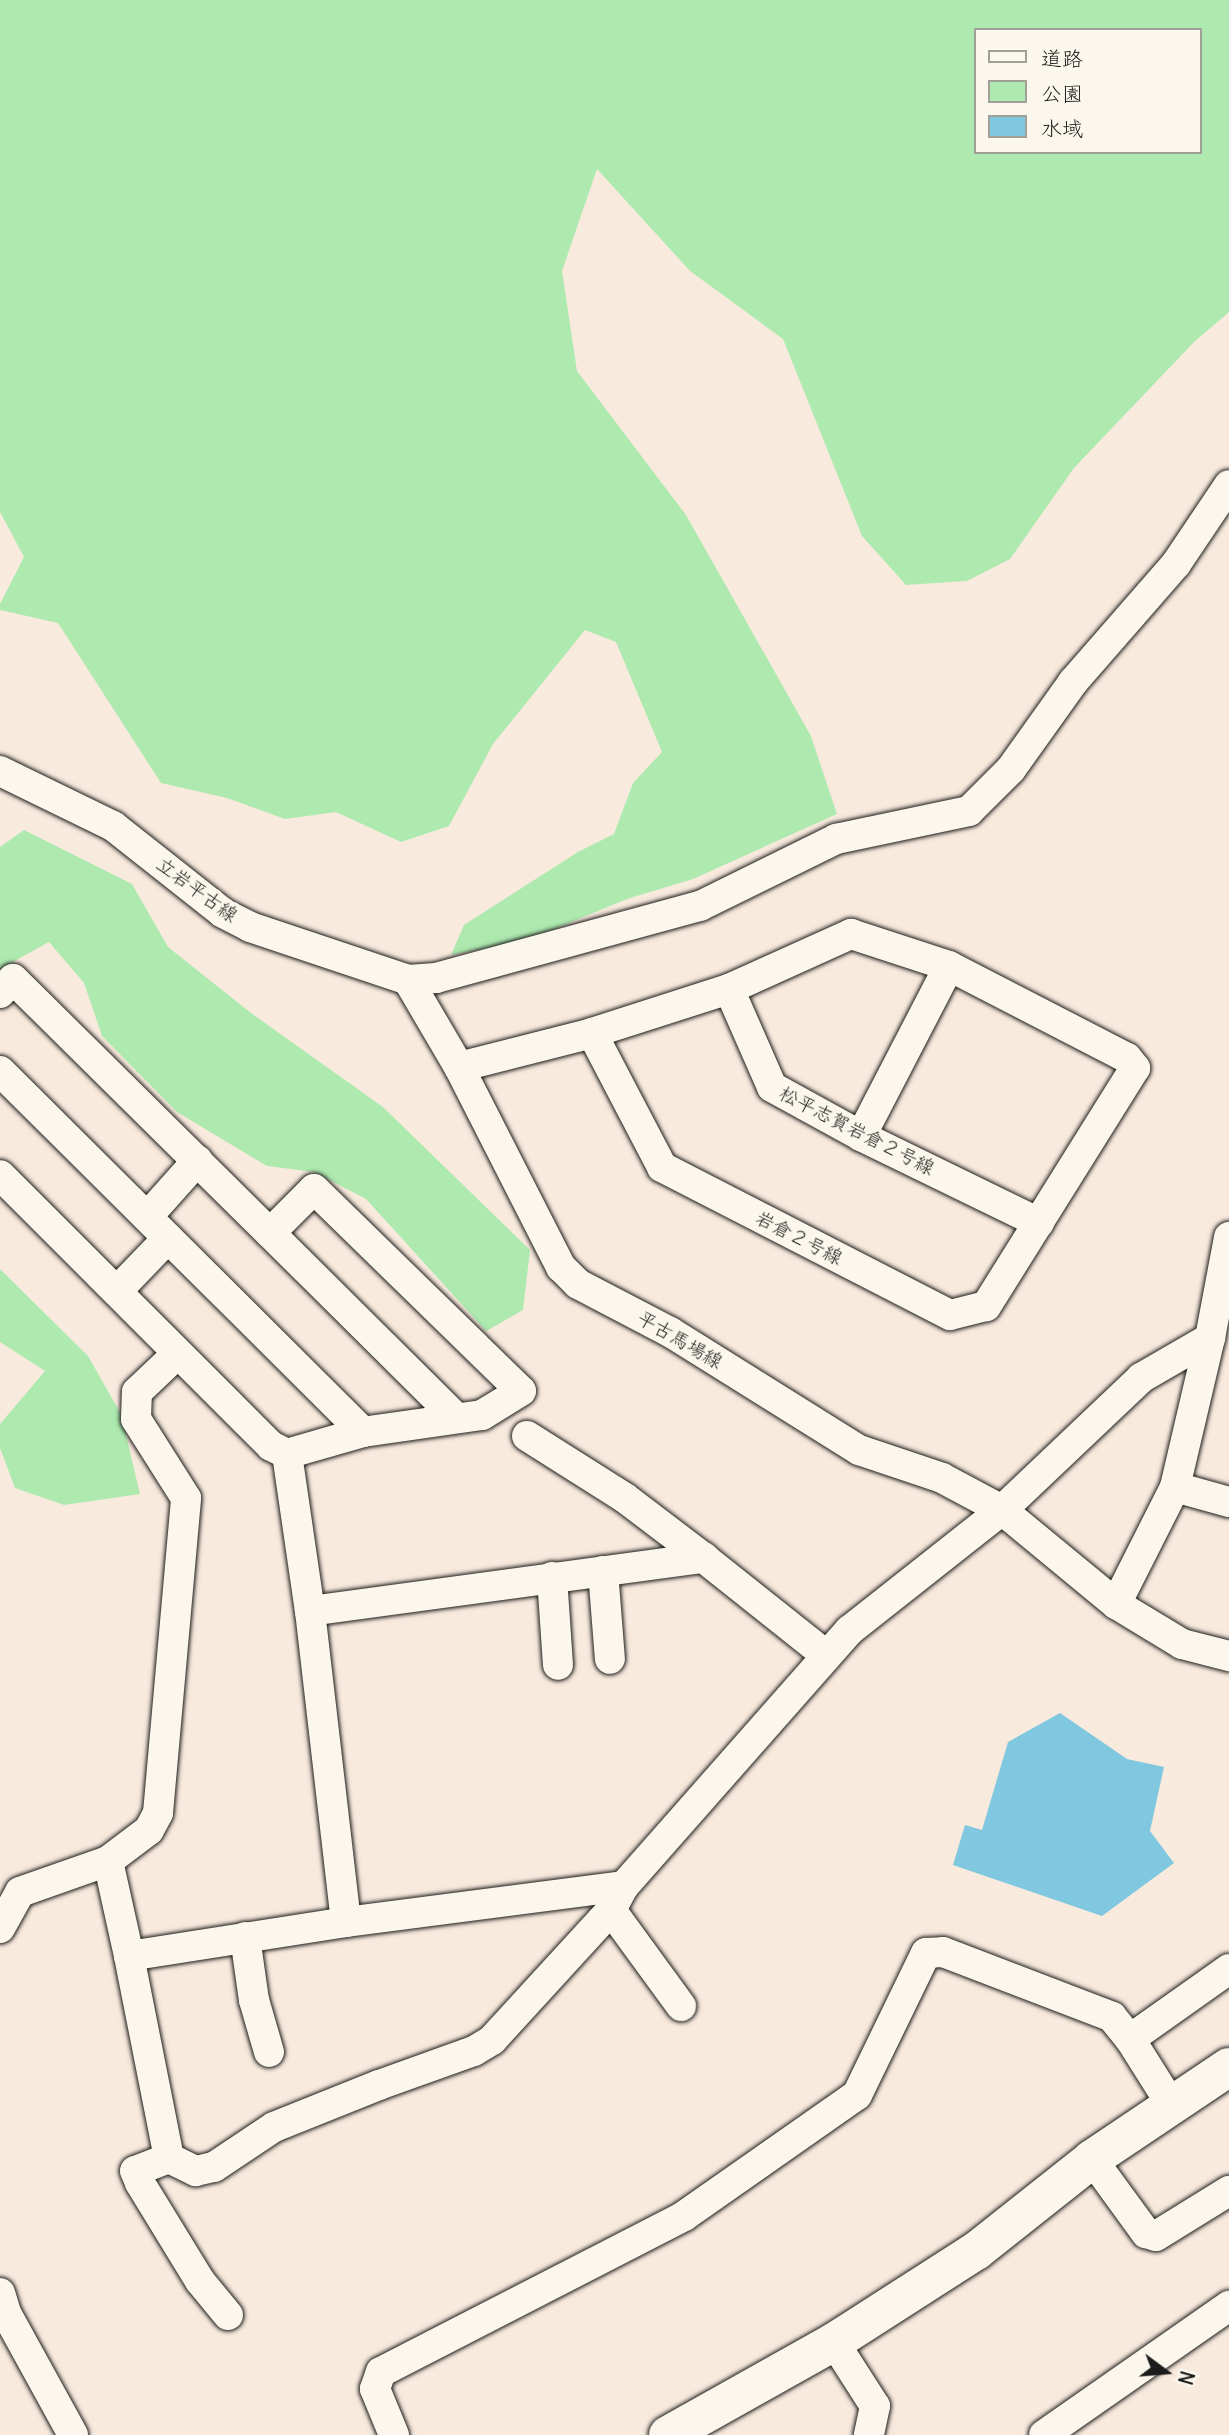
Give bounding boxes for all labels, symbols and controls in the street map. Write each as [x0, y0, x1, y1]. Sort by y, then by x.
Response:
legend [974, 28, 1201, 154]
text: 道路 [1041, 45, 1083, 72]
text: 公園 [1041, 80, 1083, 107]
text: 水域 [1041, 115, 1083, 142]
street label: 立岩平古線 [152, 853, 242, 927]
street label: 松平志賀岩倉２号線 [776, 1082, 938, 1180]
street label: 岩倉２号線 [752, 1206, 846, 1270]
street label: 平古馬場線 [633, 1306, 727, 1374]
north arrow [1131, 2337, 1201, 2407]
text: N [1173, 2368, 1200, 2387]

